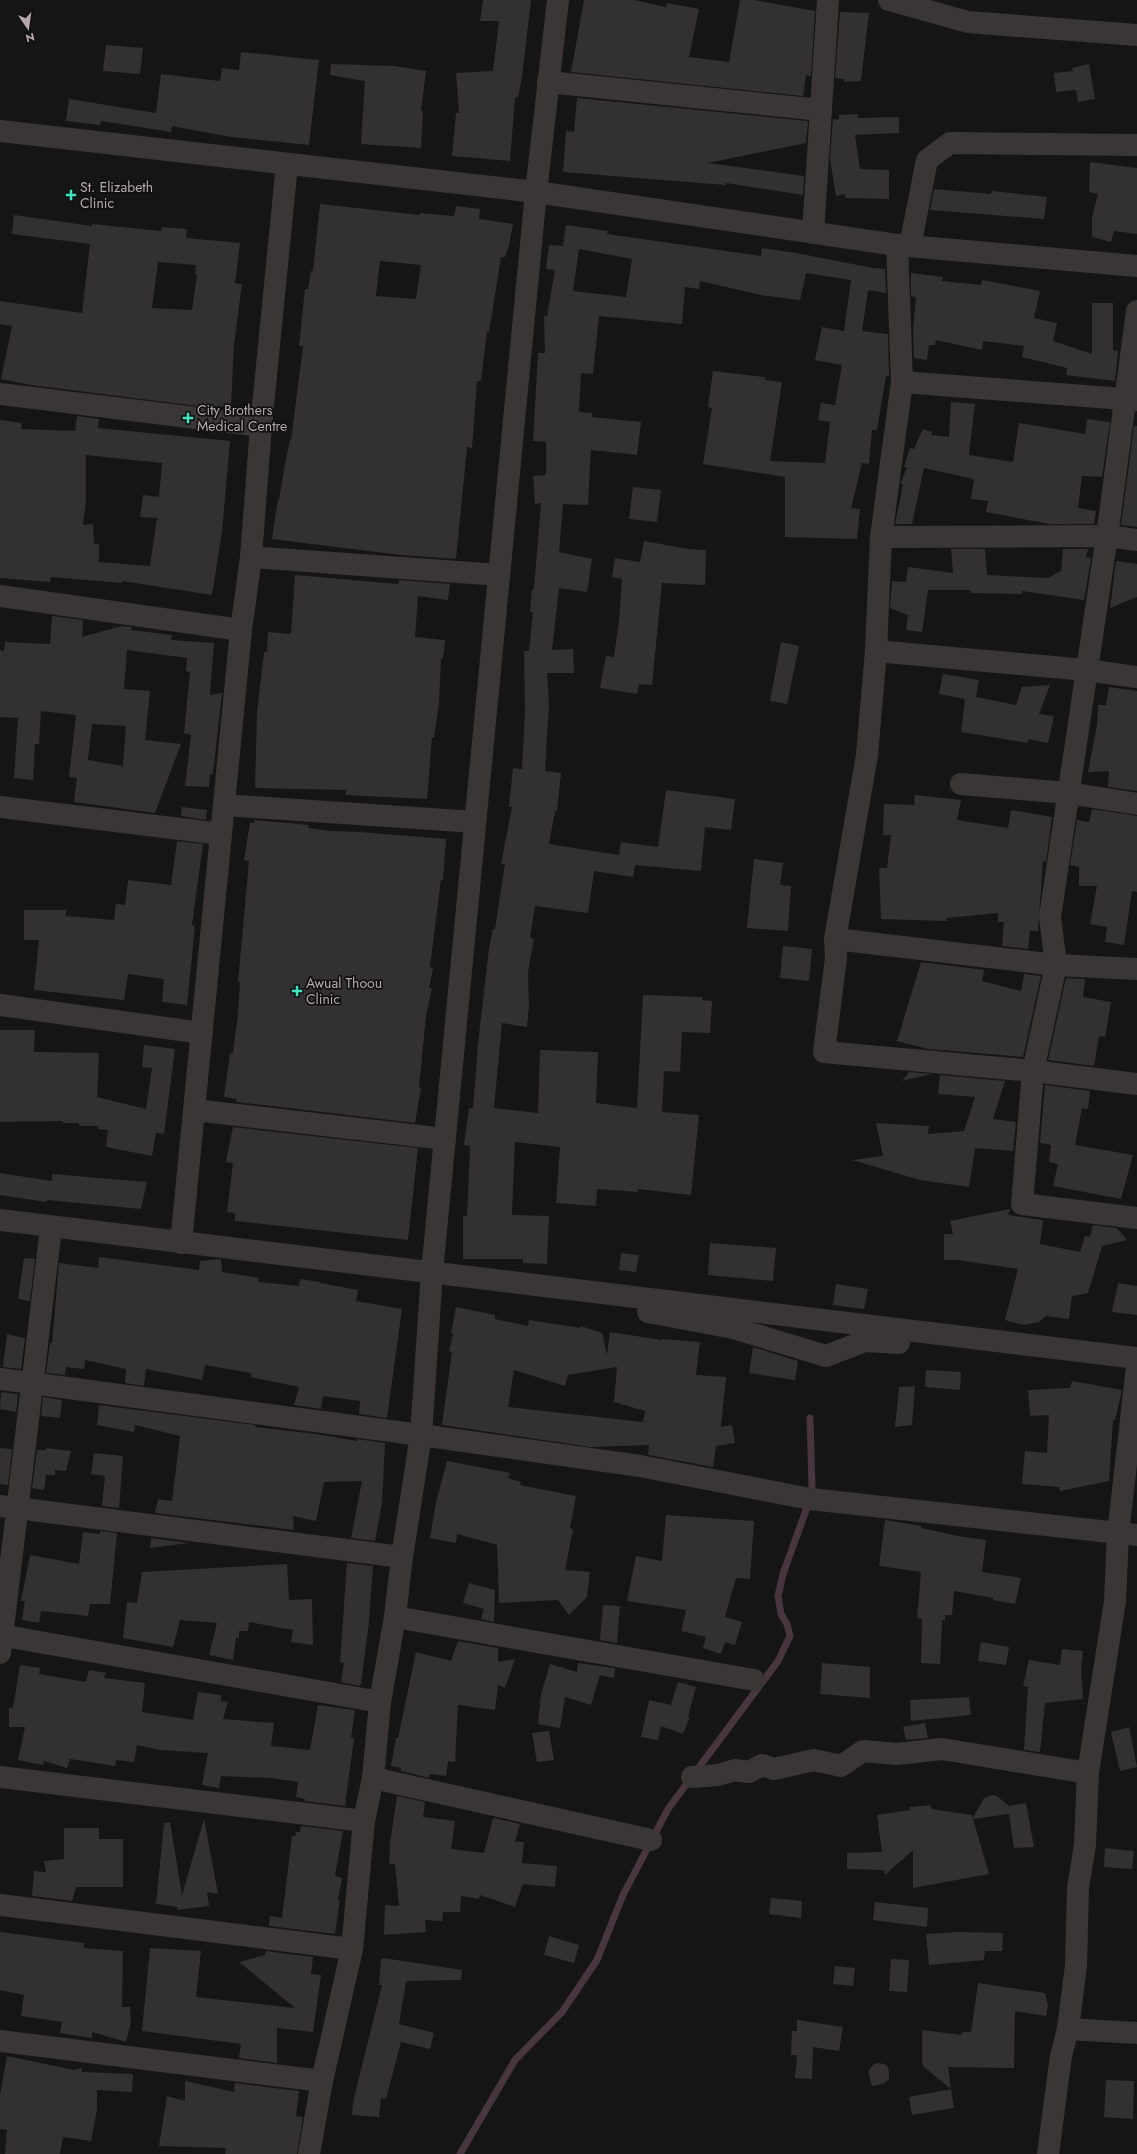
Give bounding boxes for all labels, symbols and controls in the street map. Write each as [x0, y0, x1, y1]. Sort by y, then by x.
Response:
north arrow [8, 8, 48, 48]
text: N [24, 29, 36, 47]
place label: St. Elizabeth Clinic [80, 177, 153, 213]
marker: St. Elizabeth Clinic [65, 189, 77, 201]
place label: City Brothers Medical Centre [197, 400, 287, 436]
marker: City Brothers Medical Centre [182, 412, 194, 424]
place label: Awual Thoou Clinic [306, 973, 382, 1009]
marker: Awual Thoou Clinic [291, 985, 303, 997]

